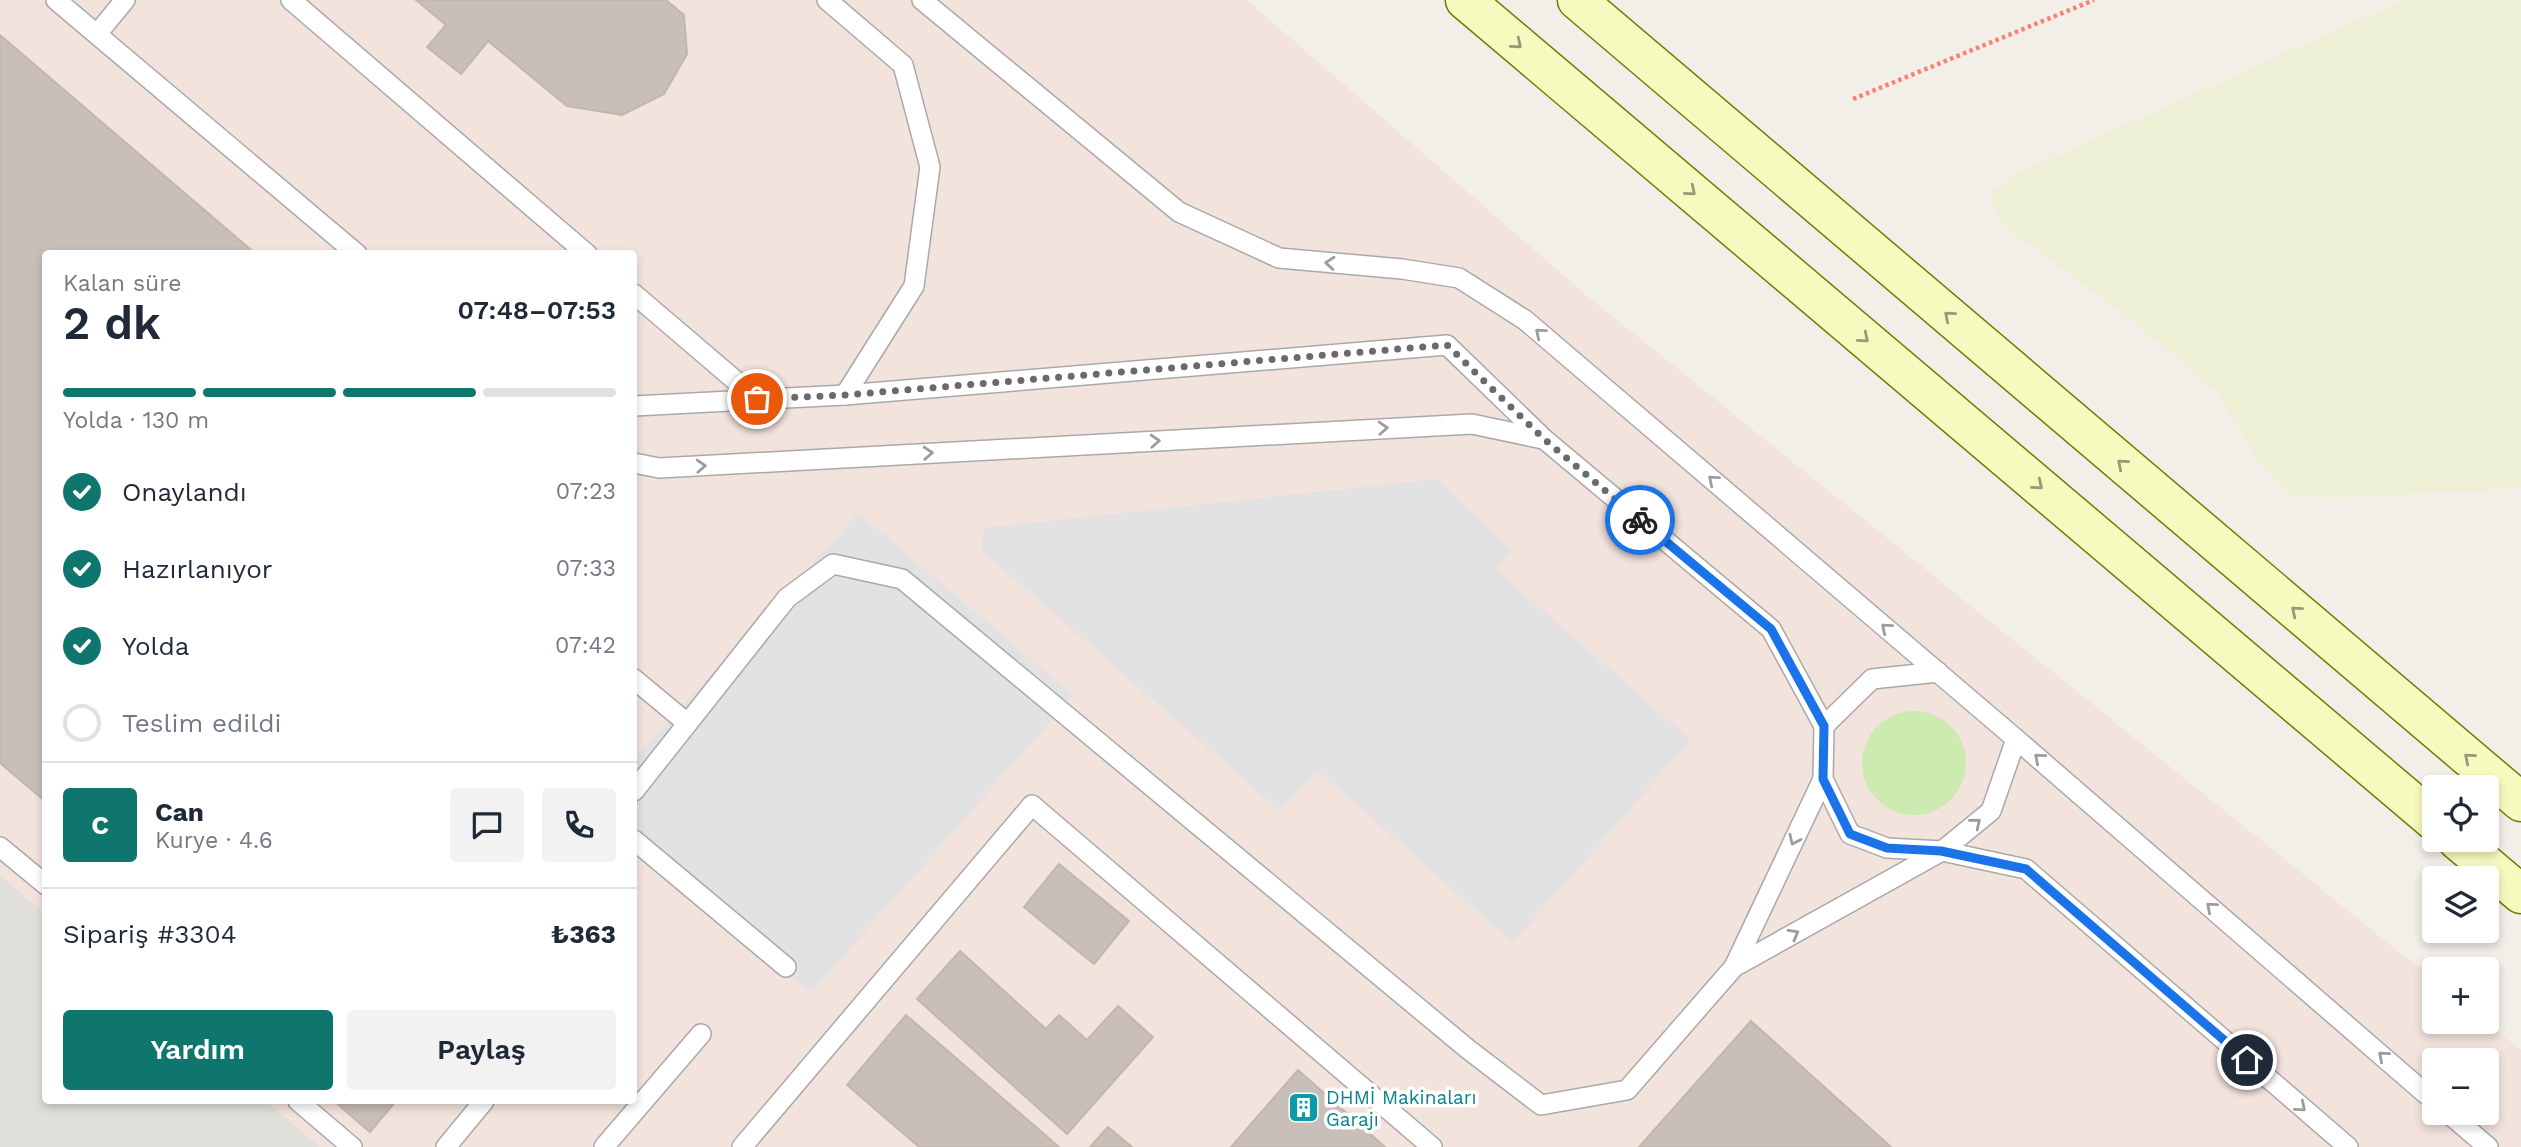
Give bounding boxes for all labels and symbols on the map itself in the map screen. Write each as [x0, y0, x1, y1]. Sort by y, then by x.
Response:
one-way arrow [1509, 36, 1522, 48]
one-way arrow [1682, 183, 1695, 195]
one-way arrow [1324, 255, 1336, 270]
one-way arrow [1944, 312, 1957, 324]
one-way arrow [1535, 329, 1548, 341]
one-way arrow [1856, 330, 1869, 342]
pin [727, 369, 787, 429]
one-way arrow [1377, 421, 1388, 436]
one-way arrow [1150, 434, 1161, 449]
one-way arrow [923, 446, 934, 461]
one-way arrow [696, 458, 707, 473]
one-way arrow [2118, 460, 2131, 472]
one-way arrow [1708, 476, 1721, 488]
one-way arrow [2029, 477, 2042, 489]
courier [1605, 485, 1675, 555]
one-way arrow [2291, 607, 2304, 619]
one-way arrow [1882, 624, 1895, 636]
one-way arrow [2034, 754, 2047, 766]
one-way arrow [2464, 754, 2477, 766]
one-way arrow [1968, 819, 1980, 832]
one-way arrow [1788, 833, 1802, 845]
one-way arrow [2206, 903, 2219, 915]
one-way arrow [1786, 929, 1799, 942]
pin [2217, 1030, 2277, 1090]
one-way arrow [2378, 1052, 2391, 1064]
place label: DHMİ Makinaları Garajı [1326, 1086, 1477, 1131]
building icon: DHMİ Makinaları Garajı [1286, 1091, 1320, 1125]
one-way arrow [2293, 1099, 2306, 1111]

